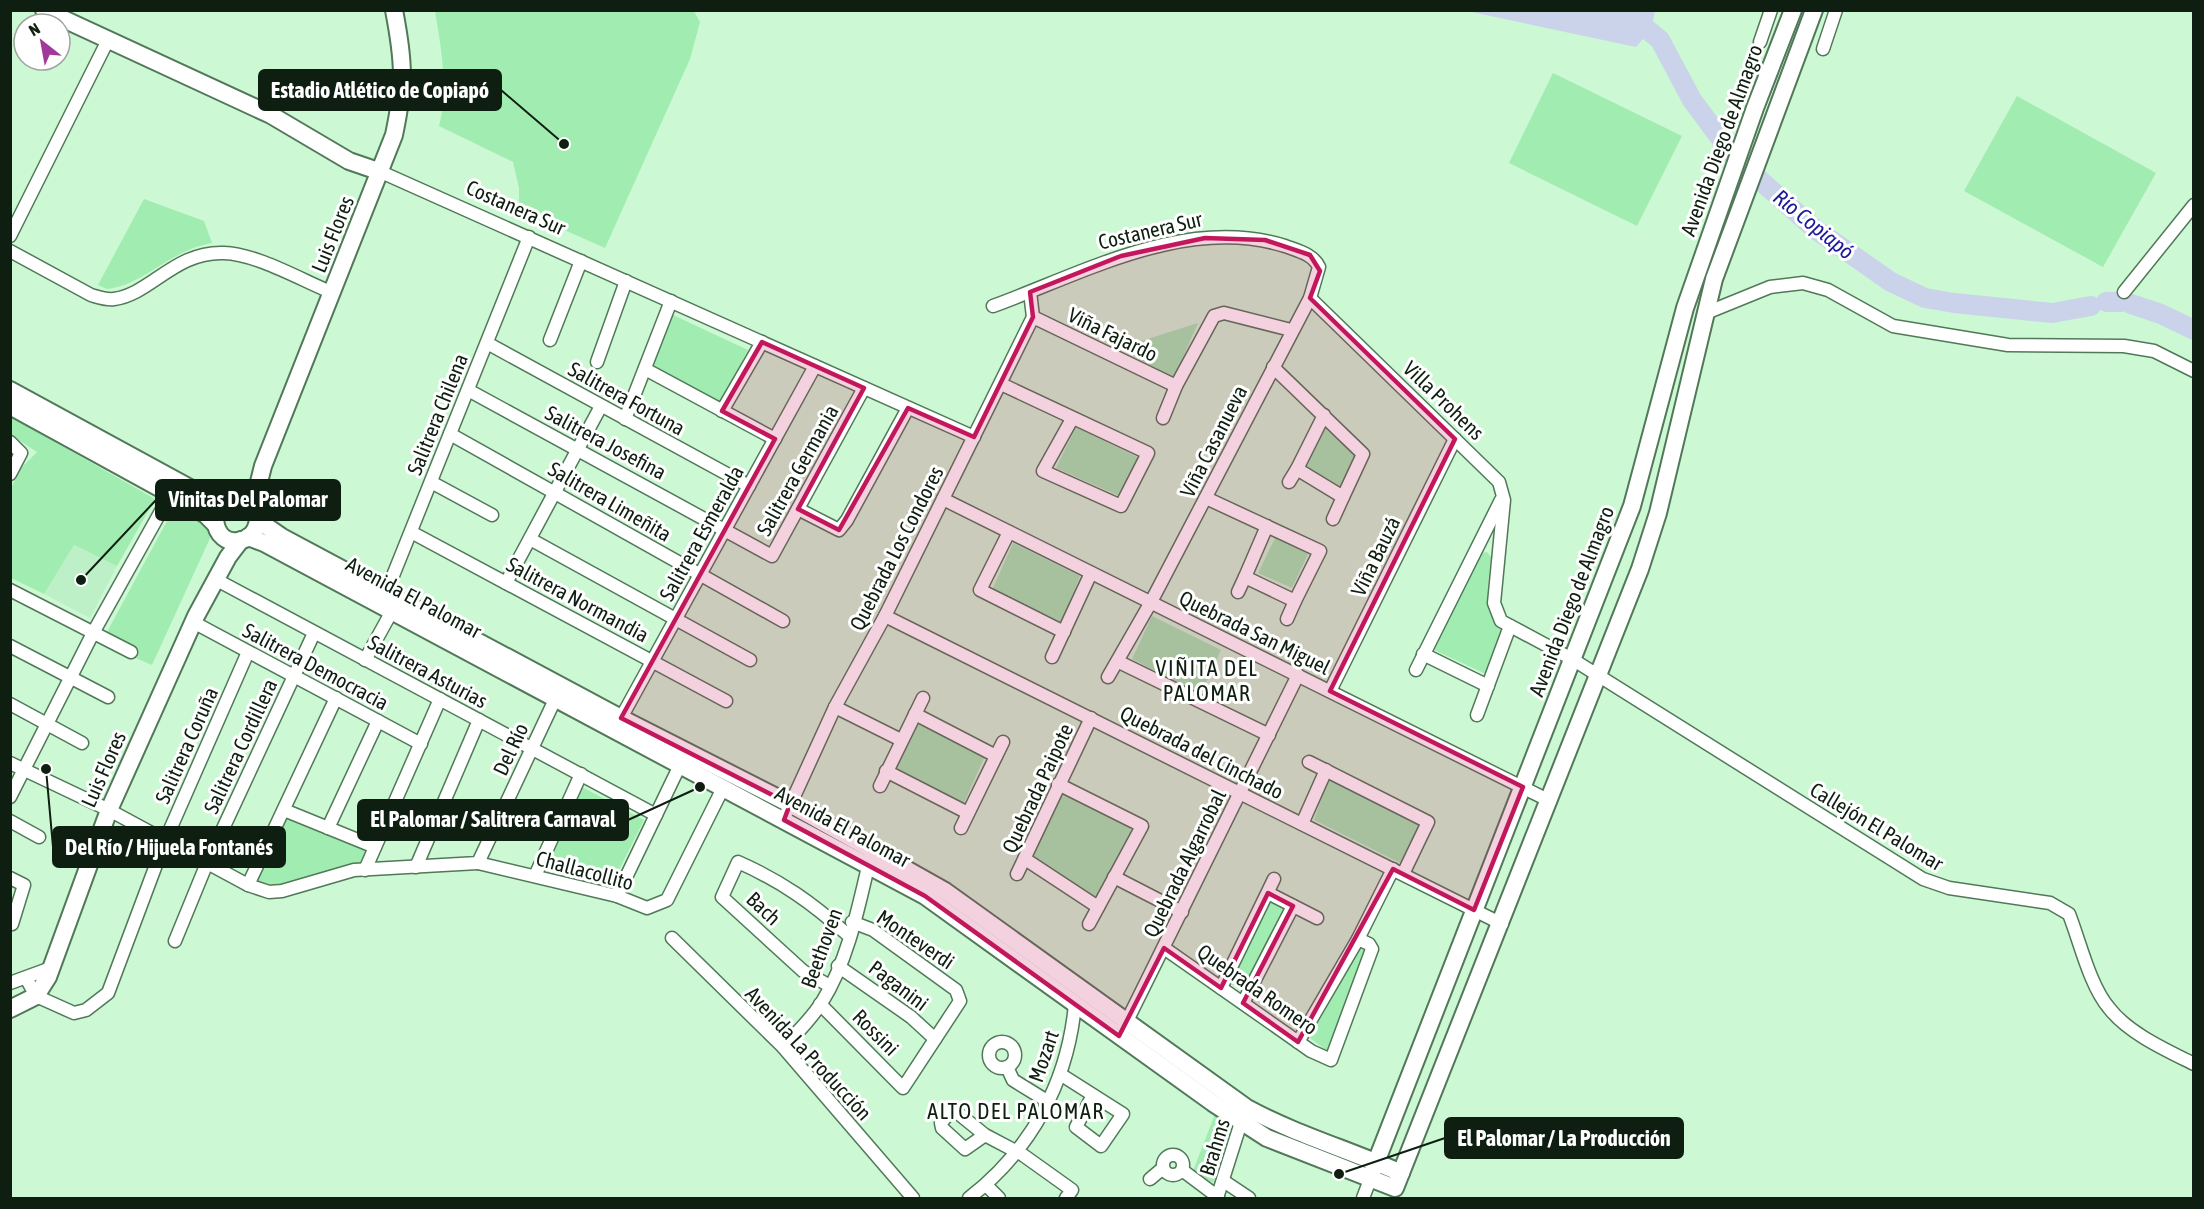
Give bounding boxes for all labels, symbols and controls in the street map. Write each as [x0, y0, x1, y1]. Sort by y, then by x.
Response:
north arrow [12, 12, 72, 72]
text: N [26, 19, 43, 39]
street label: Avenida Diego de Almagro [1675, 41, 1767, 239]
callout: Estadio Atlético de Copiapó [259, 70, 501, 110]
text: Estadio Atlético de Copiapó [271, 77, 489, 103]
street label: Costanera Sur [463, 175, 570, 240]
water label: Río Copiapó [1768, 184, 1860, 264]
street label: Luis Flores [306, 192, 358, 276]
street label: Costanera Sur [1096, 206, 1205, 254]
street label: Viña Fajardo [1064, 302, 1162, 366]
street label: Salitrera Chilena [402, 350, 472, 478]
street label: Salitrera Fortuna [565, 356, 689, 440]
street label: Villa Prohens [1399, 356, 1489, 444]
street label: Viña Casanueva [1175, 381, 1251, 501]
street label: Salitrera Josefina [542, 400, 670, 484]
street label: Salitrera Germania [751, 400, 843, 540]
street label: Salitrera Limeñita [544, 456, 676, 546]
street label: Salitrera Esmeralda [654, 461, 748, 605]
street label: Quebrada Los Condores [844, 462, 948, 634]
callout: Vinitas Del Palomar [156, 480, 340, 520]
text: Vinitas Del Palomar [167, 486, 328, 512]
street label: Avenida Diego de Almagro [1524, 503, 1618, 699]
street label: Viña Bauzá [1346, 512, 1404, 600]
street label: Avenida El Palomar [342, 551, 486, 643]
street label: Salitrera Normandia [503, 551, 653, 647]
street label: Quebrada San Miguel [1176, 585, 1335, 679]
street label: Salitrera Democracia [239, 618, 393, 714]
street label: Salitrera Asturias [364, 630, 492, 712]
district label: VIÑITA DEL PALOMAR [1156, 655, 1258, 706]
street label: Salitrera Cordillera [198, 675, 282, 817]
street label: Salitrera Coruña [150, 683, 222, 807]
street label: Quebrada del Cinchado [1116, 700, 1288, 804]
street label: Del Río [488, 719, 532, 779]
street label: Quebrada Paipote [997, 720, 1077, 856]
street label: Luis Flores [76, 727, 130, 811]
street label: Callejón El Palomar [1806, 777, 1948, 876]
street label: Avenida El Palomar [771, 780, 915, 872]
street label: Quebrada Algarrobal [1138, 785, 1230, 941]
callout: El Palomar / Salitrera Carnaval [358, 800, 628, 840]
text: El Palomar / Salitrera Carnaval [370, 806, 617, 832]
callout: Del Río / Hijuela Fontanés [53, 827, 285, 867]
text: Del Río / Hijuela Fontanés [65, 834, 273, 860]
street label: Challacollito [534, 846, 636, 894]
street label: Bach [742, 886, 786, 930]
street label: Monteverdi [873, 904, 959, 974]
street label: Beethoven [796, 905, 846, 991]
street label: Quebrada Romero [1193, 939, 1323, 1039]
street label: Paganini [865, 955, 933, 1015]
street label: Avenida La Producción [741, 981, 877, 1125]
street label: Rossini [848, 1004, 904, 1060]
street label: Mozart [1023, 1027, 1063, 1085]
district label: ALTO DEL PALOMAR [927, 1098, 1105, 1124]
street label: Brahms [1194, 1116, 1234, 1178]
callout: El Palomar / La Producción [1445, 1118, 1683, 1158]
text: El Palomar / La Producción [1457, 1125, 1671, 1151]

